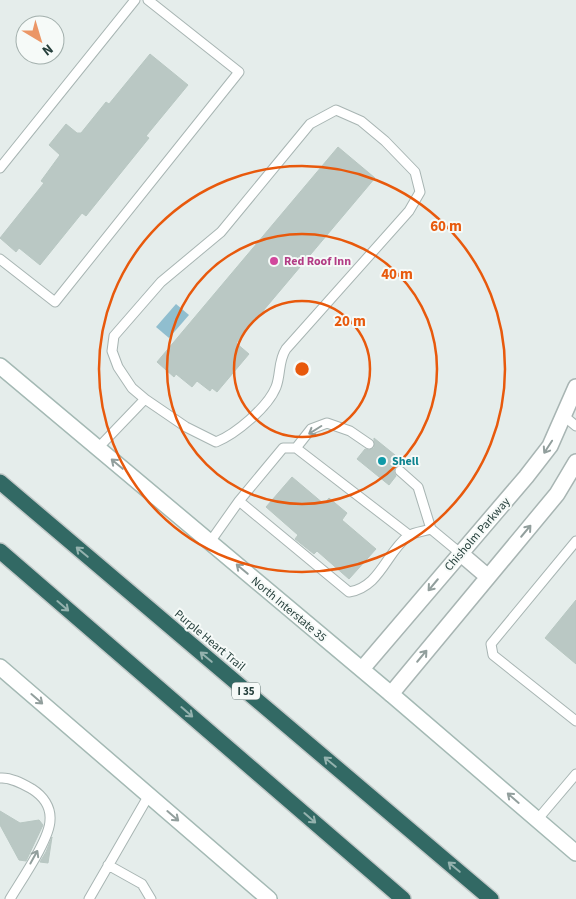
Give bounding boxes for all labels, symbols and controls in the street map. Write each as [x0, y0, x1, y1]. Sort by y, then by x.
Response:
north arrow [15, 15, 65, 65]
text: N [38, 39, 57, 60]
text: 60 m [430, 216, 462, 237]
place label: Red Roof Inn [284, 253, 351, 270]
marker: Red Roof Inn [268, 255, 280, 267]
text: 40 m [381, 264, 413, 285]
text: 20 m [334, 311, 366, 332]
centre of rings [293, 360, 311, 378]
one-way arrow [308, 425, 322, 435]
one-way arrow [542, 440, 553, 454]
place label: Shell [392, 453, 419, 470]
marker: Shell [376, 455, 388, 467]
one-way arrow [111, 459, 124, 470]
street label: Chisholm Parkway [441, 494, 514, 575]
one-way arrow [521, 525, 532, 538]
one-way arrow [76, 546, 89, 558]
one-way arrow [235, 563, 248, 575]
street label: North Interstate 35 [247, 573, 330, 646]
one-way arrow [427, 579, 438, 592]
one-way arrow [57, 600, 70, 612]
street label: Purple Heart Trail [171, 606, 249, 675]
one-way arrow [417, 650, 428, 663]
one-way arrow [200, 651, 213, 663]
road number: I 35 [232, 682, 260, 699]
one-way arrow [30, 693, 43, 704]
one-way arrow [180, 706, 193, 718]
one-way arrow [324, 757, 337, 768]
one-way arrow [506, 793, 519, 804]
one-way arrow [167, 811, 180, 822]
one-way arrow [303, 813, 316, 824]
one-way arrow [30, 850, 40, 864]
one-way arrow [448, 862, 461, 873]

